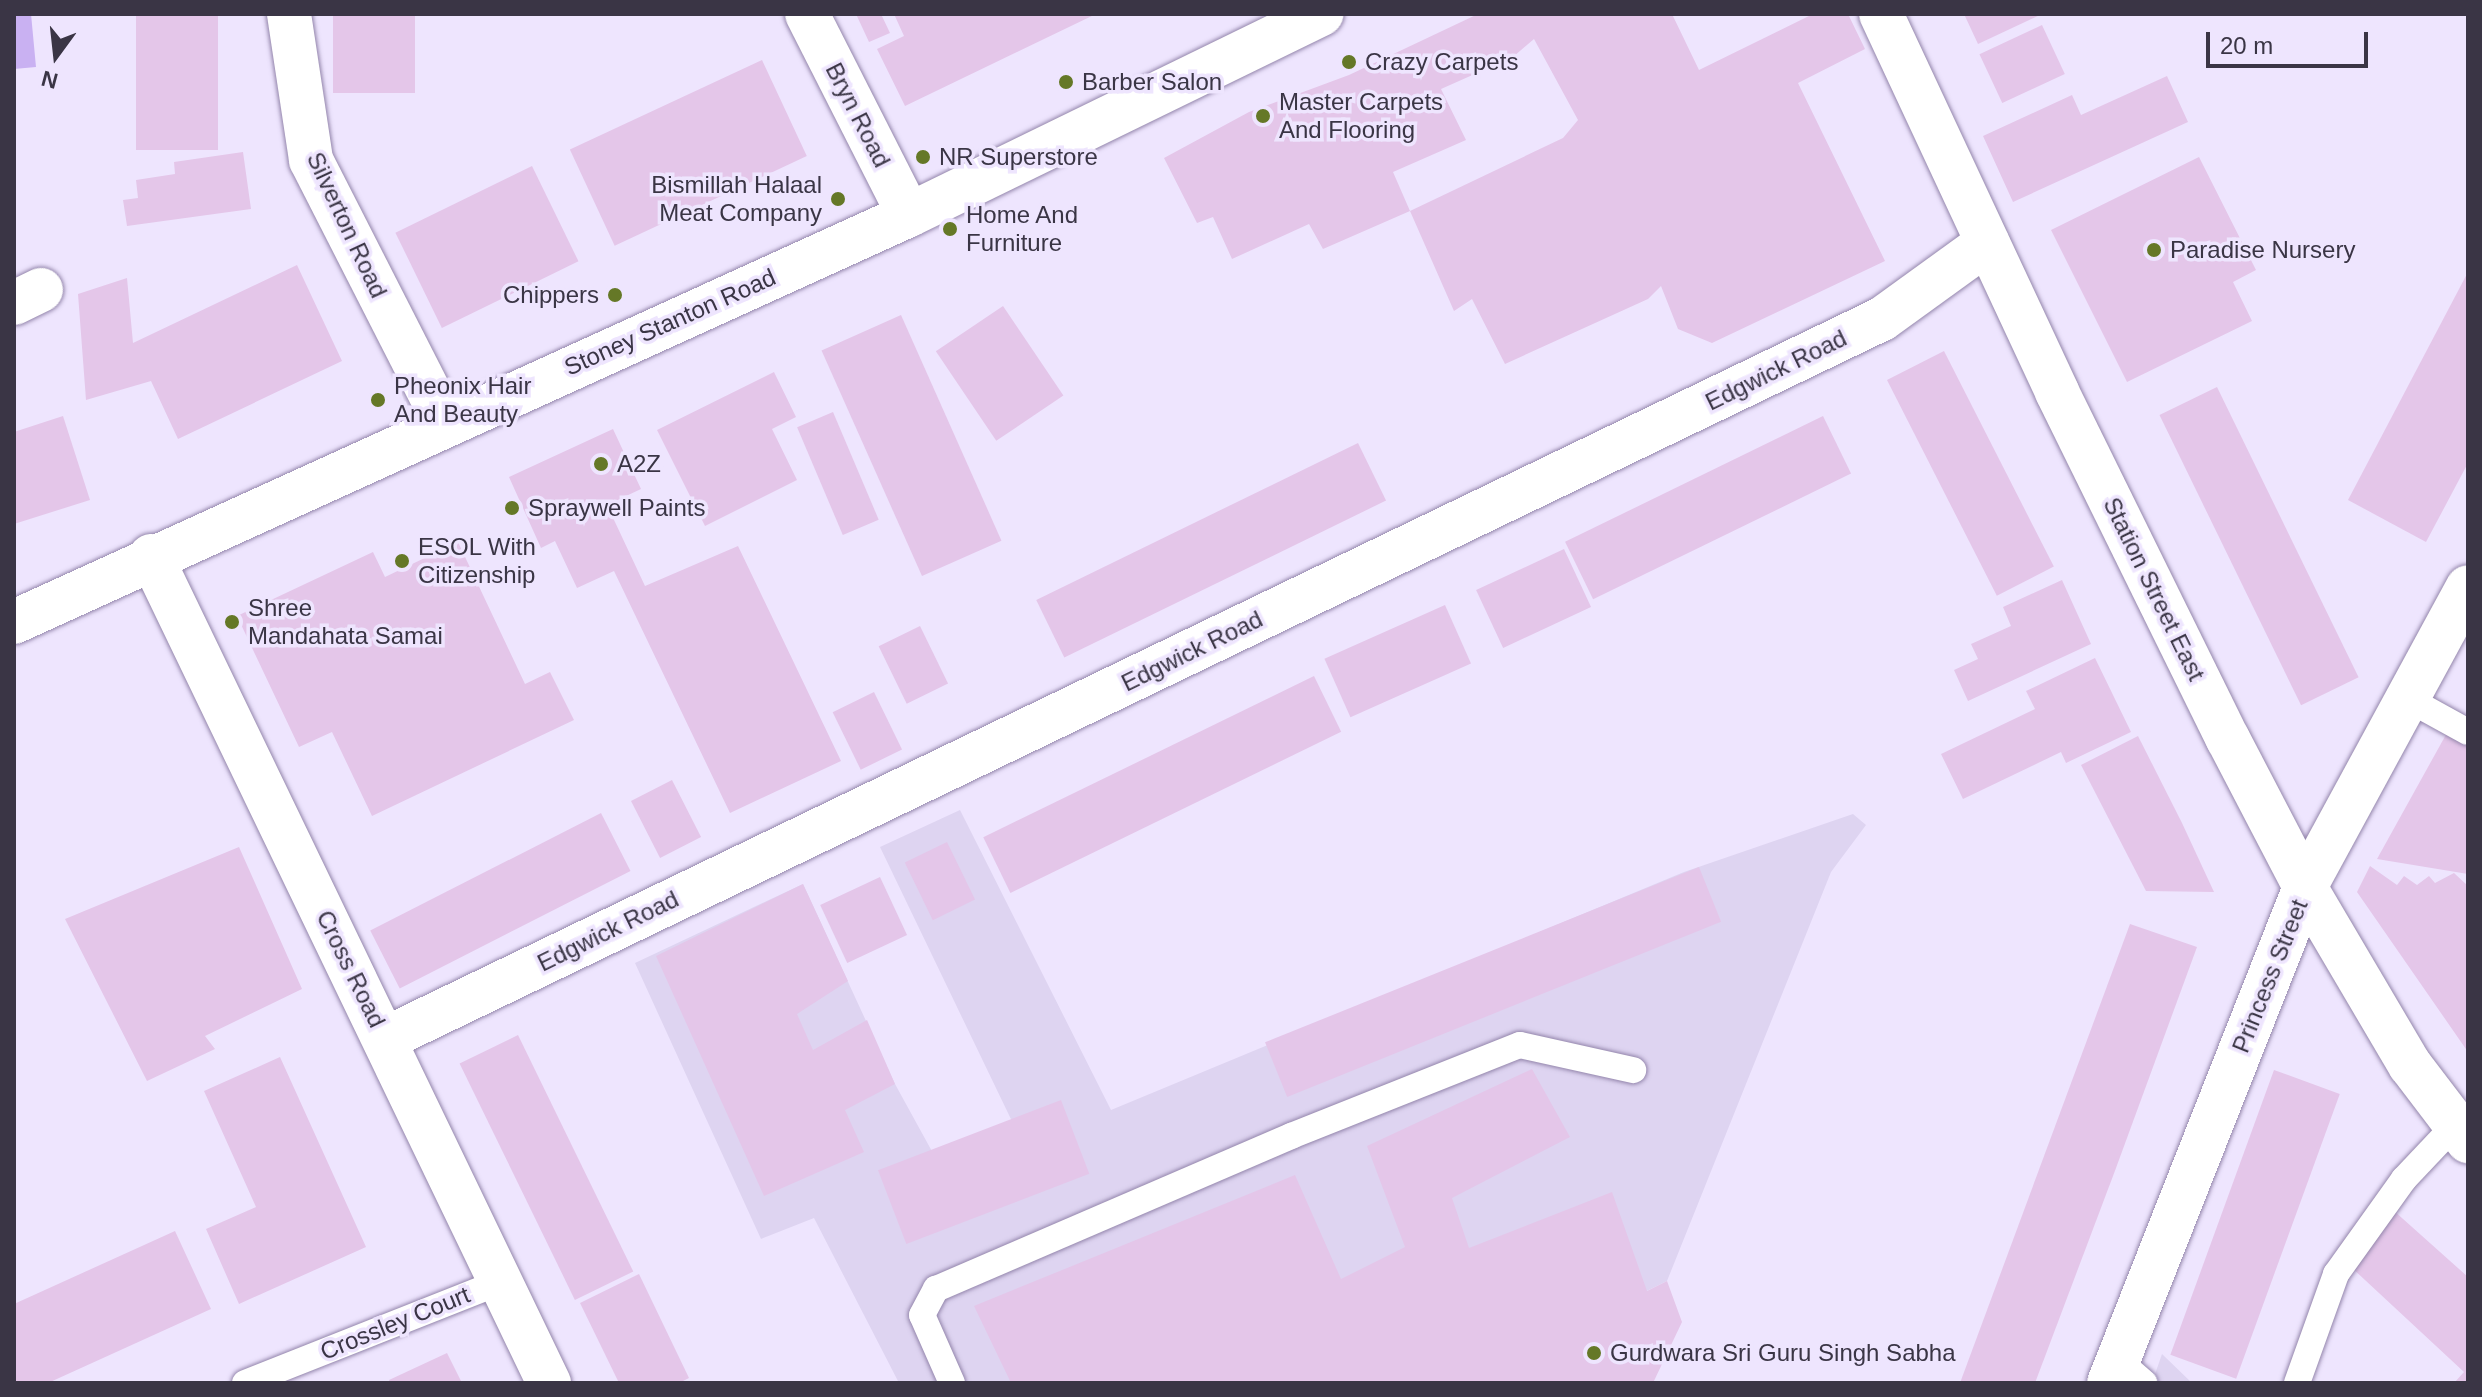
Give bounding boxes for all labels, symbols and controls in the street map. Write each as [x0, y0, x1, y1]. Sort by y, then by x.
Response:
north arrow [16, 16, 96, 96]
scale bar [2210, 16, 2372, 66]
text: 20 m [2220, 32, 2273, 59]
place label: Crazy Carpets [1365, 48, 1518, 76]
marker: Crazy Carpets [1340, 53, 1358, 71]
street label: Bryn Road [819, 58, 897, 172]
text: N [39, 66, 61, 94]
place label: Barber Salon [1082, 68, 1222, 96]
marker: Barber Salon [1057, 73, 1075, 91]
place label: Master Carpets And Flooring [1279, 88, 1443, 144]
marker: Master Carpets And Flooring [1254, 107, 1272, 125]
place label: NR Superstore [939, 143, 1098, 171]
street label: Silverton Road [301, 148, 393, 302]
marker: NR Superstore [914, 148, 932, 166]
place label: Bismillah Halaal Meat Company [651, 171, 822, 227]
marker: Bismillah Halaal Meat Company [829, 190, 847, 208]
place label: Home And Furniture [966, 201, 1079, 257]
marker: Home And Furniture [941, 220, 959, 238]
place label: Paradise Nursery [2170, 236, 2355, 264]
marker: Paradise Nursery [2145, 241, 2163, 259]
street label: Stoney Stanton Road [560, 262, 780, 382]
place label: Chippers [503, 281, 599, 309]
marker: Chippers [606, 286, 624, 304]
street label: Edgwick Road [1701, 323, 1851, 417]
place label: Pheonix Hair And Beauty [394, 372, 531, 428]
marker: Pheonix Hair And Beauty [369, 391, 387, 409]
place label: A2Z [617, 450, 661, 478]
marker: A2Z [592, 455, 610, 473]
street label: Station Street East [2097, 493, 2211, 685]
place label: Spraywell Paints [528, 494, 705, 522]
marker: Spraywell Paints [503, 499, 521, 517]
place label: ESOL With Citizenship [418, 533, 537, 589]
marker: ESOL With Citizenship [393, 552, 411, 570]
place label: Shree Mandahata Samai [248, 594, 443, 650]
street label: Edgwick Road [1117, 604, 1267, 698]
marker: Shree Mandahata Samai [223, 613, 241, 631]
street label: Edgwick Road [533, 884, 683, 978]
street label: Princess Street [2226, 895, 2314, 1057]
street label: Cross Road [310, 906, 392, 1032]
street label: Crossley Court [316, 1280, 474, 1366]
place label: Gurdwara Sri Guru Singh Sabha [1610, 1339, 1956, 1367]
marker: Gurdwara Sri Guru Singh Sabha [1585, 1344, 1603, 1362]

